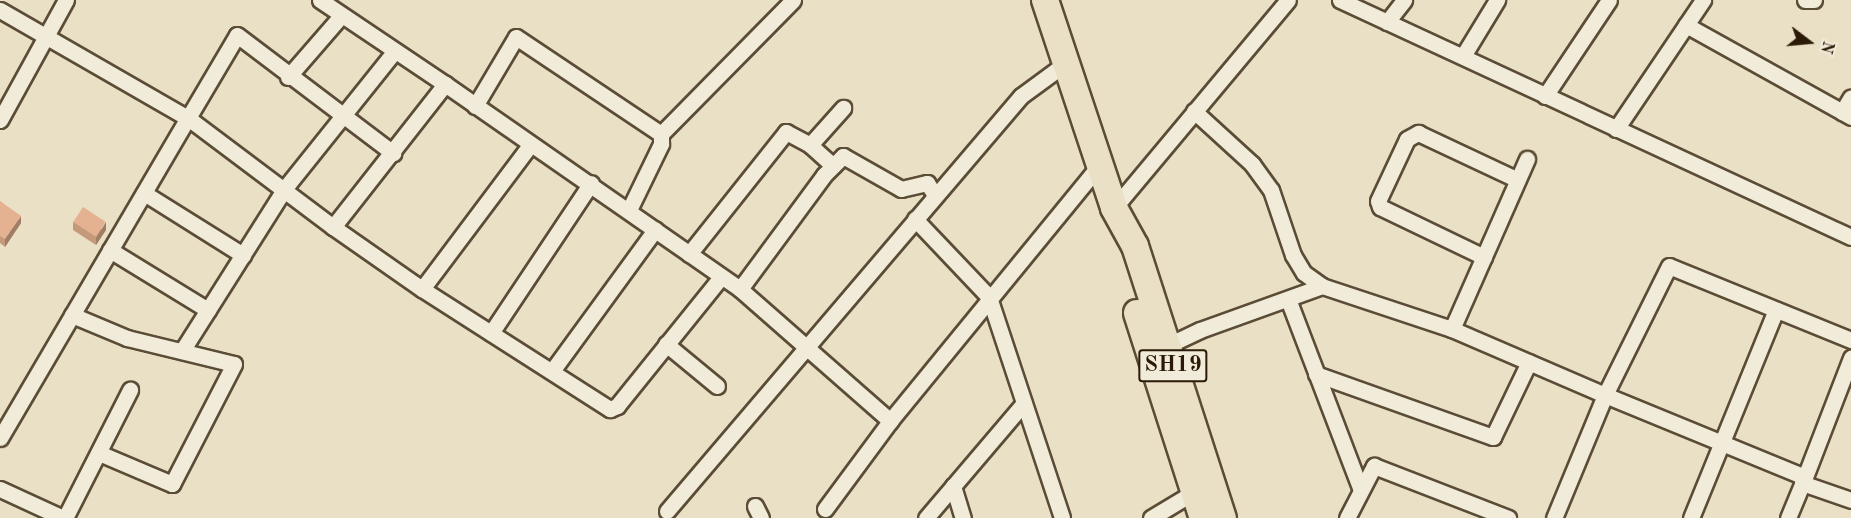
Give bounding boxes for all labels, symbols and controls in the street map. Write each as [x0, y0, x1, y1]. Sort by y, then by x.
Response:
north arrow [1779, 12, 1839, 72]
text: N [1817, 39, 1836, 55]
road number: SH19 [1137, 347, 1209, 385]

